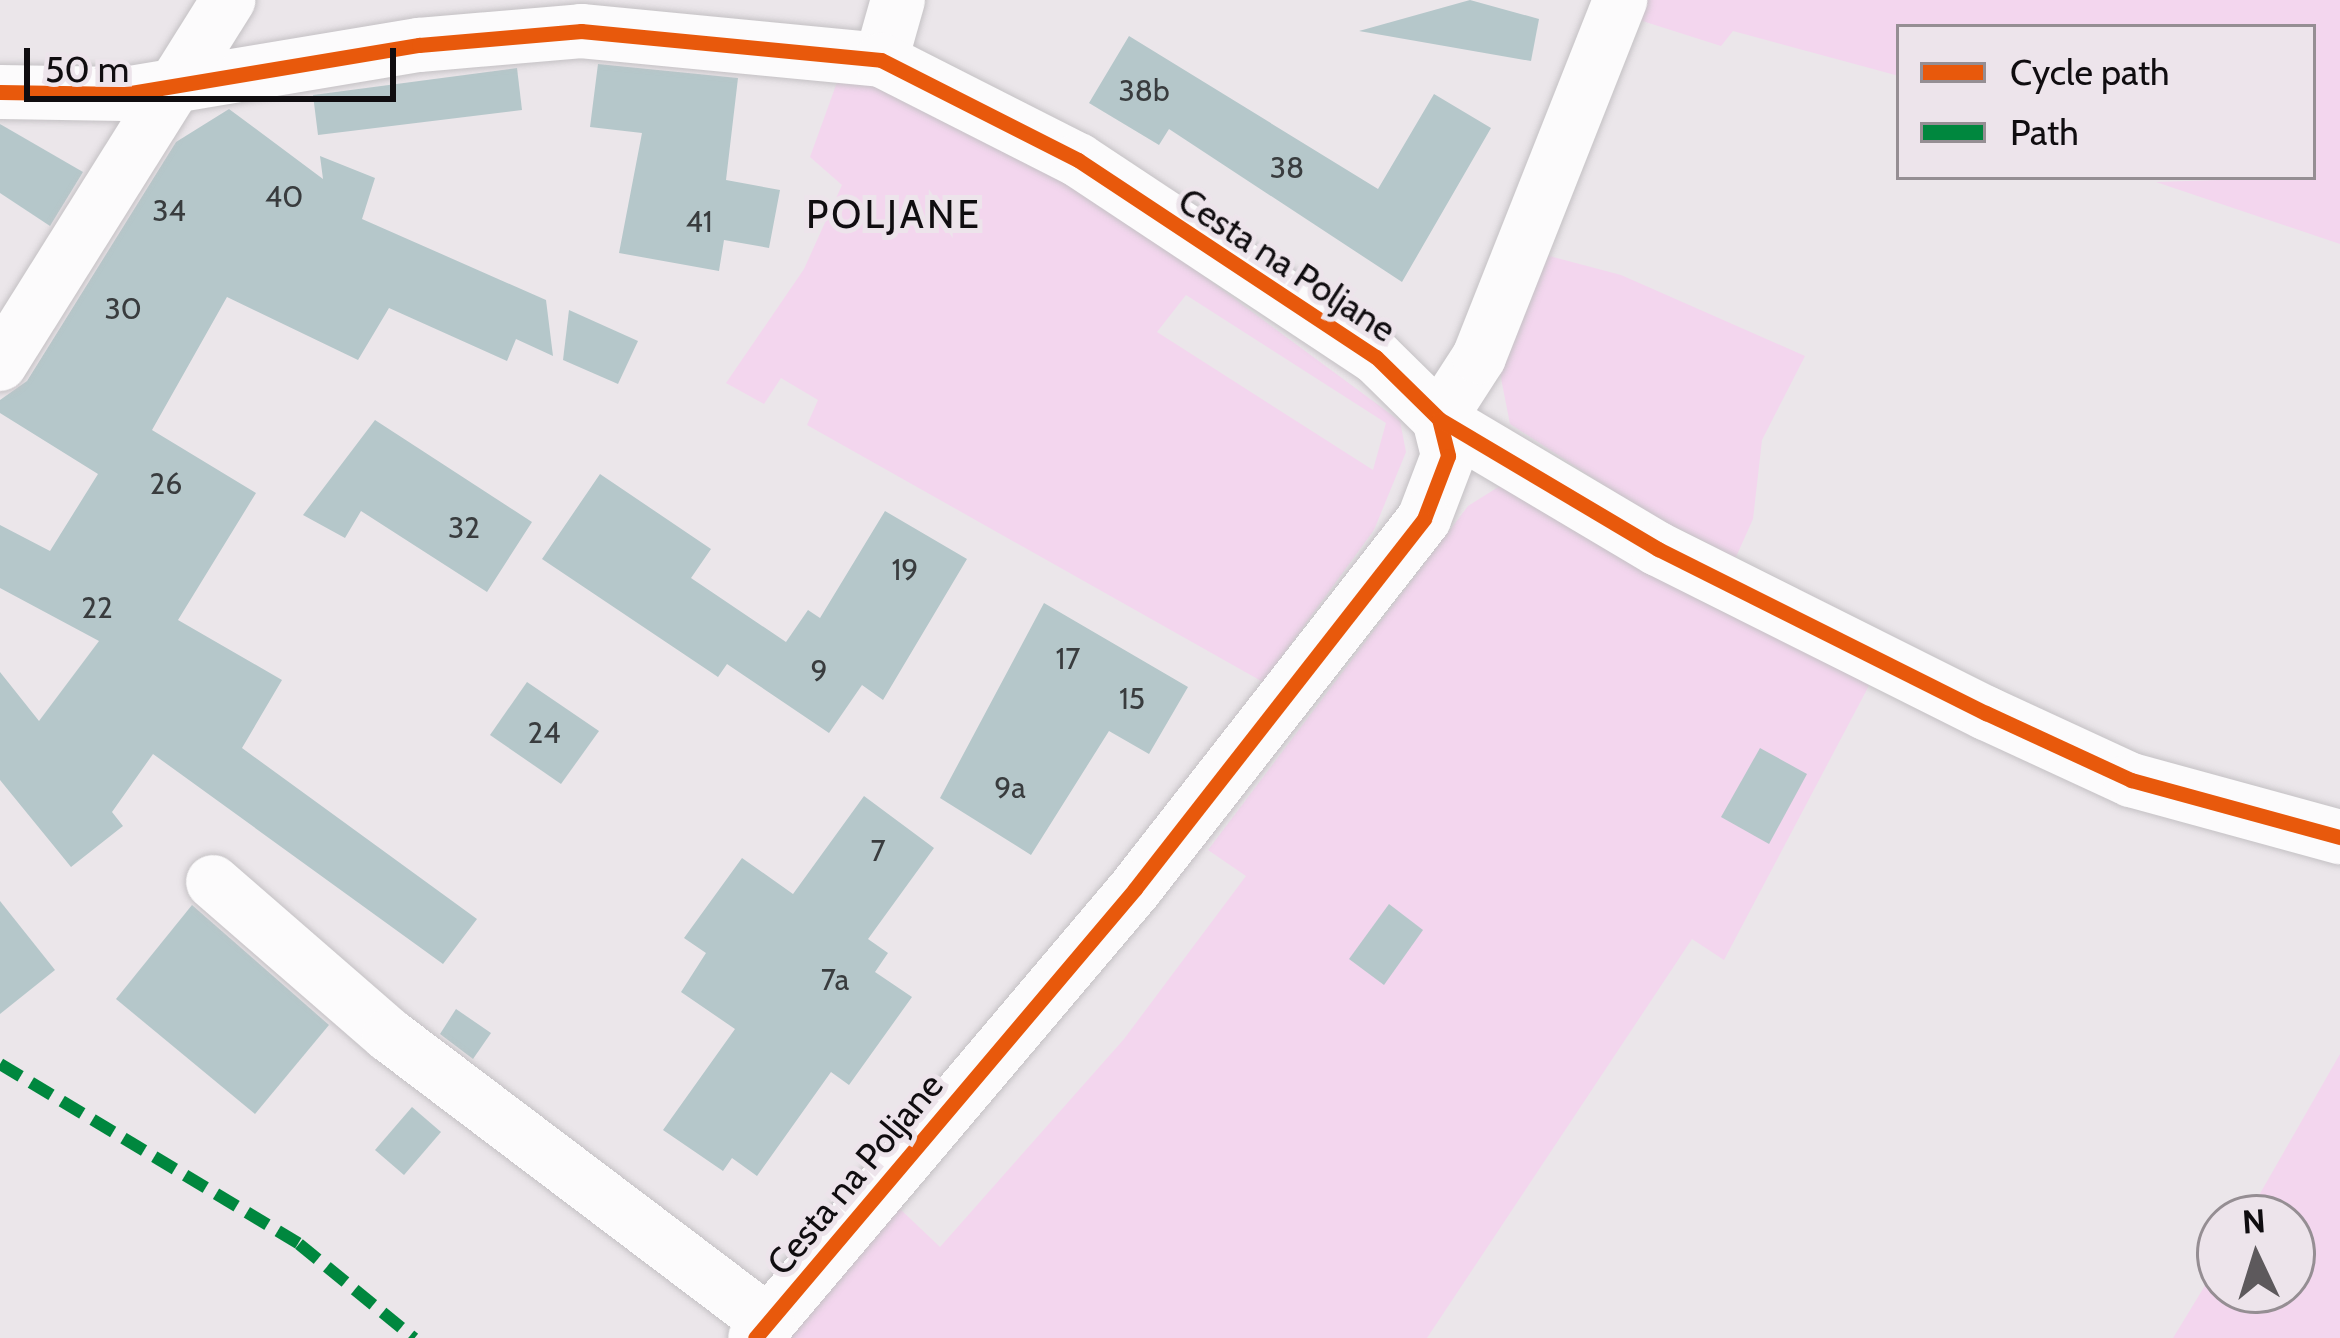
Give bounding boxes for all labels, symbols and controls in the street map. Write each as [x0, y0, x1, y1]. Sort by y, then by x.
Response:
scale bar [30, 24, 402, 98]
legend [1896, 24, 2316, 180]
text: 50 m [45, 47, 129, 91]
text: Cycle path [2010, 50, 2170, 94]
house number: 38b [1118, 73, 1170, 109]
text: Path [2010, 110, 2079, 154]
house number: 38 [1270, 150, 1304, 186]
house number: 40 [265, 179, 303, 215]
street label: Cesta na Poljane [1170, 179, 1404, 351]
district label: POLJANE [806, 191, 982, 237]
house number: 34 [152, 193, 186, 229]
house number: 41 [685, 204, 713, 240]
house number: 30 [104, 291, 142, 327]
house number: 26 [150, 466, 182, 502]
house number: 32 [448, 510, 480, 546]
house number: 19 [892, 552, 918, 588]
house number: 22 [81, 590, 113, 626]
house number: 17 [1056, 641, 1080, 677]
house number: 9 [810, 653, 828, 689]
house number: 15 [1119, 681, 1145, 717]
house number: 24 [527, 715, 561, 751]
house number: 9a [994, 770, 1026, 806]
house number: 7 [870, 833, 886, 869]
house number: 7a [821, 962, 849, 998]
street label: Cesta na Poljane [758, 1064, 952, 1284]
north arrow [2196, 1194, 2316, 1314]
text: N [2241, 1200, 2267, 1242]

